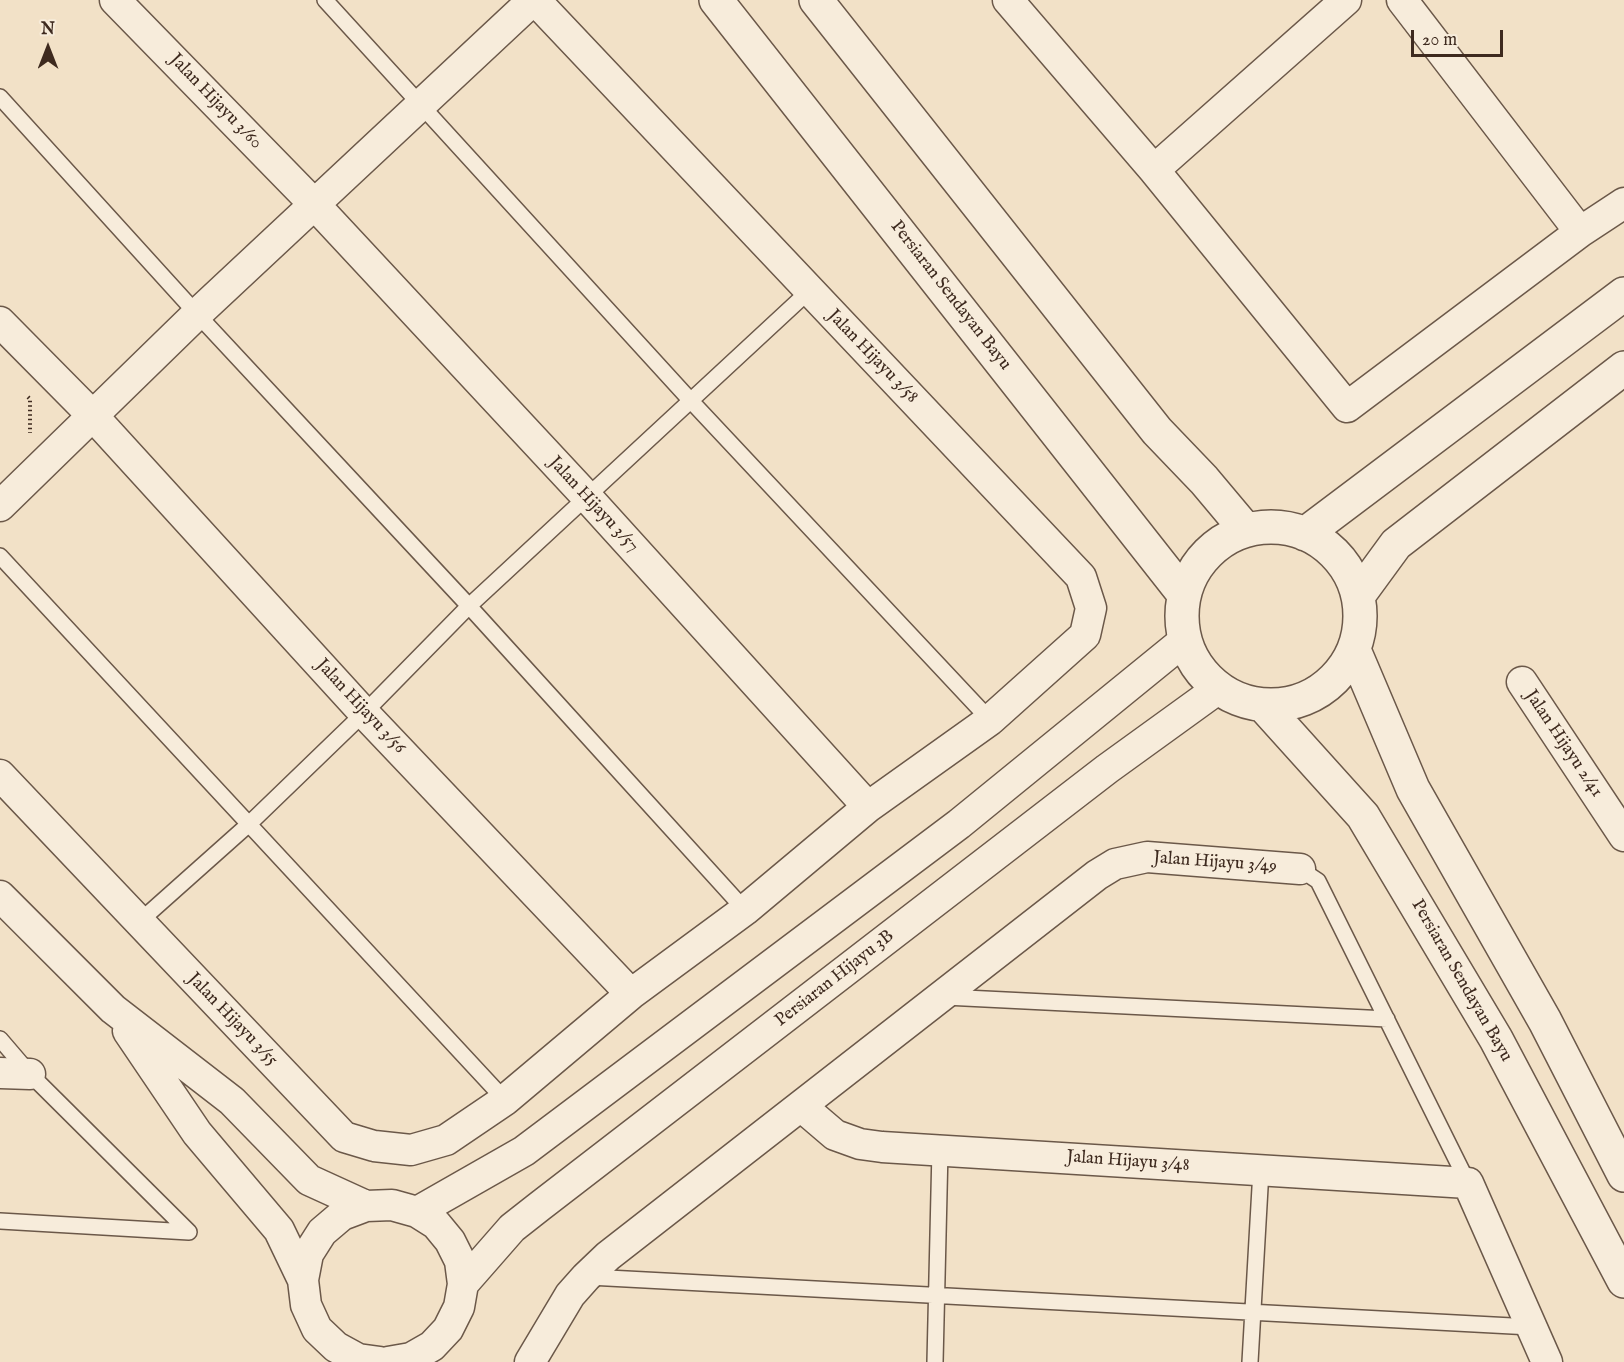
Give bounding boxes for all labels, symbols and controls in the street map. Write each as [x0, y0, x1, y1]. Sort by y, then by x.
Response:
north arrow [18, 18, 78, 78]
scale bar [1414, 18, 1506, 56]
text: N [41, 20, 55, 40]
text: 20 m [1422, 29, 1457, 52]
street label: Jalan Hijayu 3/60 [164, 50, 266, 154]
street label: Persiaran Sendayan Bayu [885, 217, 1015, 375]
street label: Jalan Hijayu 3/58 [822, 306, 922, 408]
street label: Jalan Hijayu 3/57 [543, 453, 643, 557]
street label: Jalan Hijayu 3/56 [310, 655, 410, 759]
street label: Jalan Hijayu 2/41 [1519, 686, 1607, 802]
street label: Jalan Hijayu 3/49 [1152, 848, 1278, 878]
street label: Persiaran Sendayan Bayu [1406, 896, 1516, 1066]
street label: Persiaran Hijayu 3B [771, 926, 899, 1032]
street label: Jalan Hijayu 3/55 [182, 969, 282, 1071]
street label: Jalan Hijayu 3/48 [1066, 1147, 1190, 1177]

